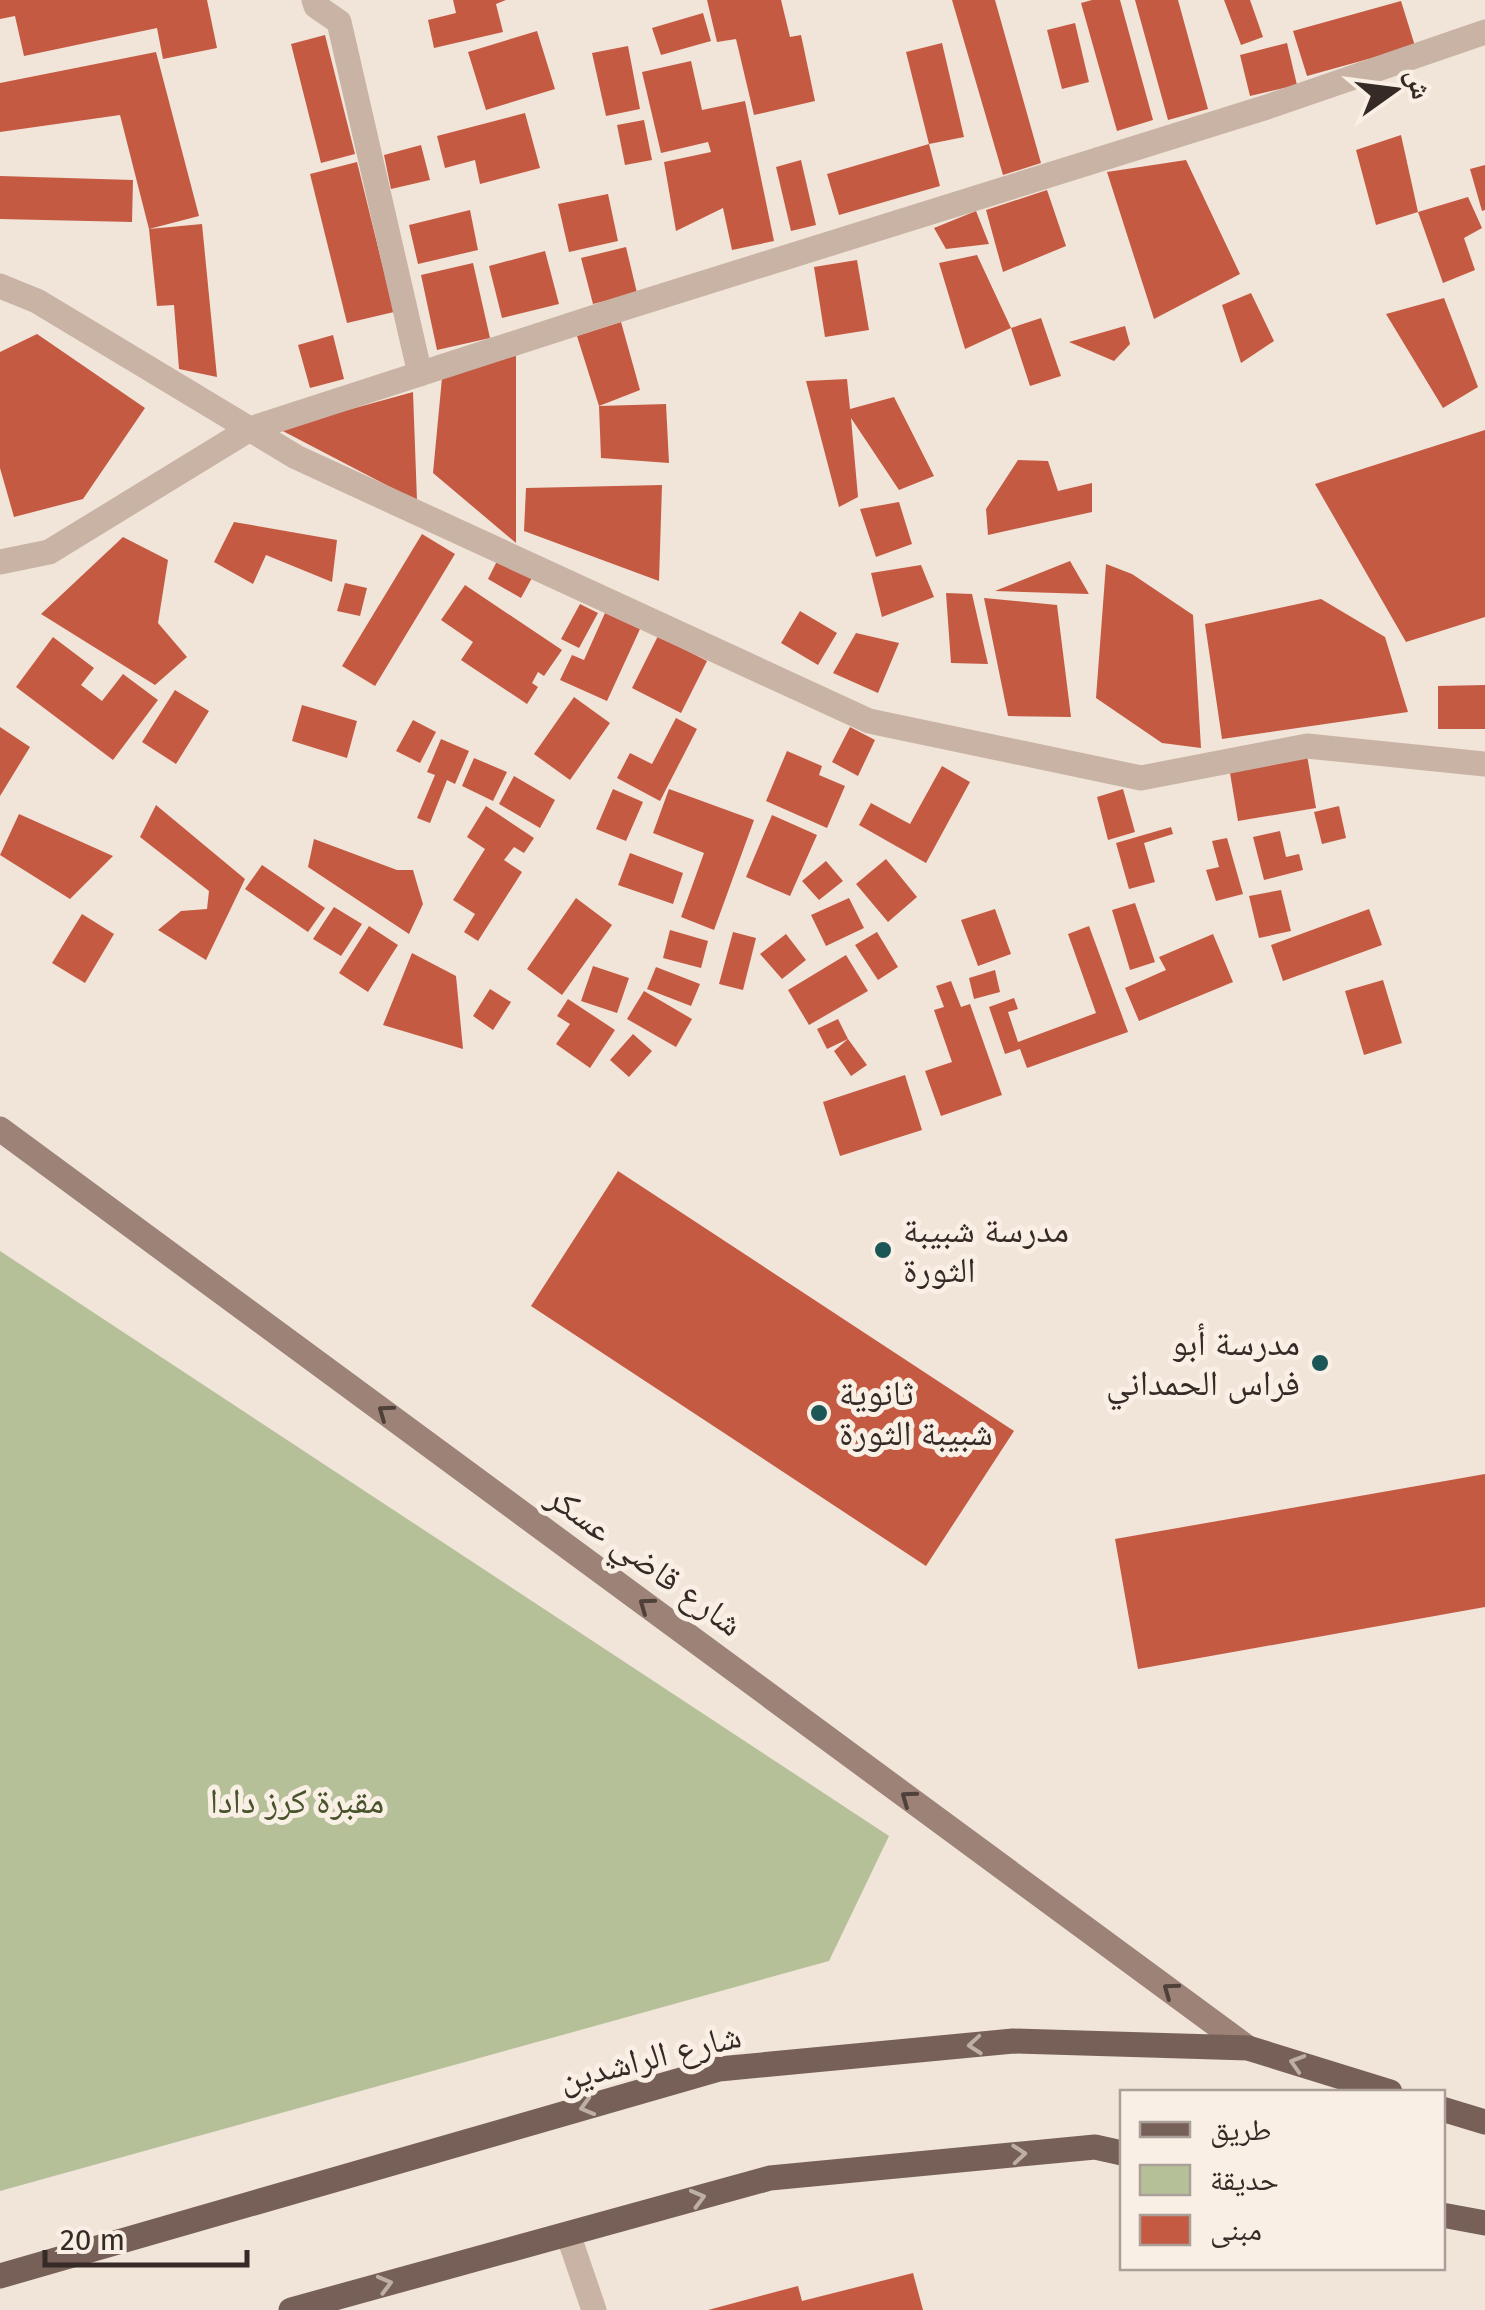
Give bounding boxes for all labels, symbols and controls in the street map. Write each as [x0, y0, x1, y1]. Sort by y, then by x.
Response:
north arrow [1345, 40, 1445, 140]
text: ش [1399, 66, 1438, 102]
place label: مدرسة شبيبة الثورة [903, 1209, 1069, 1291]
marker: مدرسة شبيبة الثورة [872, 1239, 894, 1261]
place label: مدرسة أبو فراس الحمداني [1106, 1322, 1300, 1411]
marker: مدرسة أبو فراس الحمداني [1309, 1352, 1331, 1374]
place label: ثانوية شبيبة الثورة [839, 1372, 993, 1454]
marker: ثانوية شبيبة الثورة [808, 1402, 830, 1424]
one-way arrow [378, 1407, 396, 1424]
street label: شارع قاضي عسكر [534, 1474, 751, 1651]
one-way arrow [639, 1599, 658, 1617]
park label: مقبرة كرز دادا [210, 1780, 384, 1822]
one-way arrow [901, 1792, 919, 1809]
one-way arrow [1163, 1985, 1181, 2002]
street label: شارع الراشدين [555, 2014, 746, 2101]
one-way arrow [967, 2033, 983, 2055]
one-way arrow [1290, 2055, 1307, 2075]
legend [1120, 2090, 1445, 2270]
one-way arrow [578, 2096, 596, 2117]
text: طريق [1210, 2112, 1271, 2148]
one-way arrow [1012, 2144, 1028, 2166]
text: حديقة [1210, 2162, 1279, 2198]
one-way arrow [689, 2188, 706, 2209]
scale bar [45, 2205, 248, 2267]
text: مبنى [1210, 2212, 1262, 2248]
text: 20 m [60, 2222, 125, 2258]
one-way arrow [376, 2275, 393, 2296]

